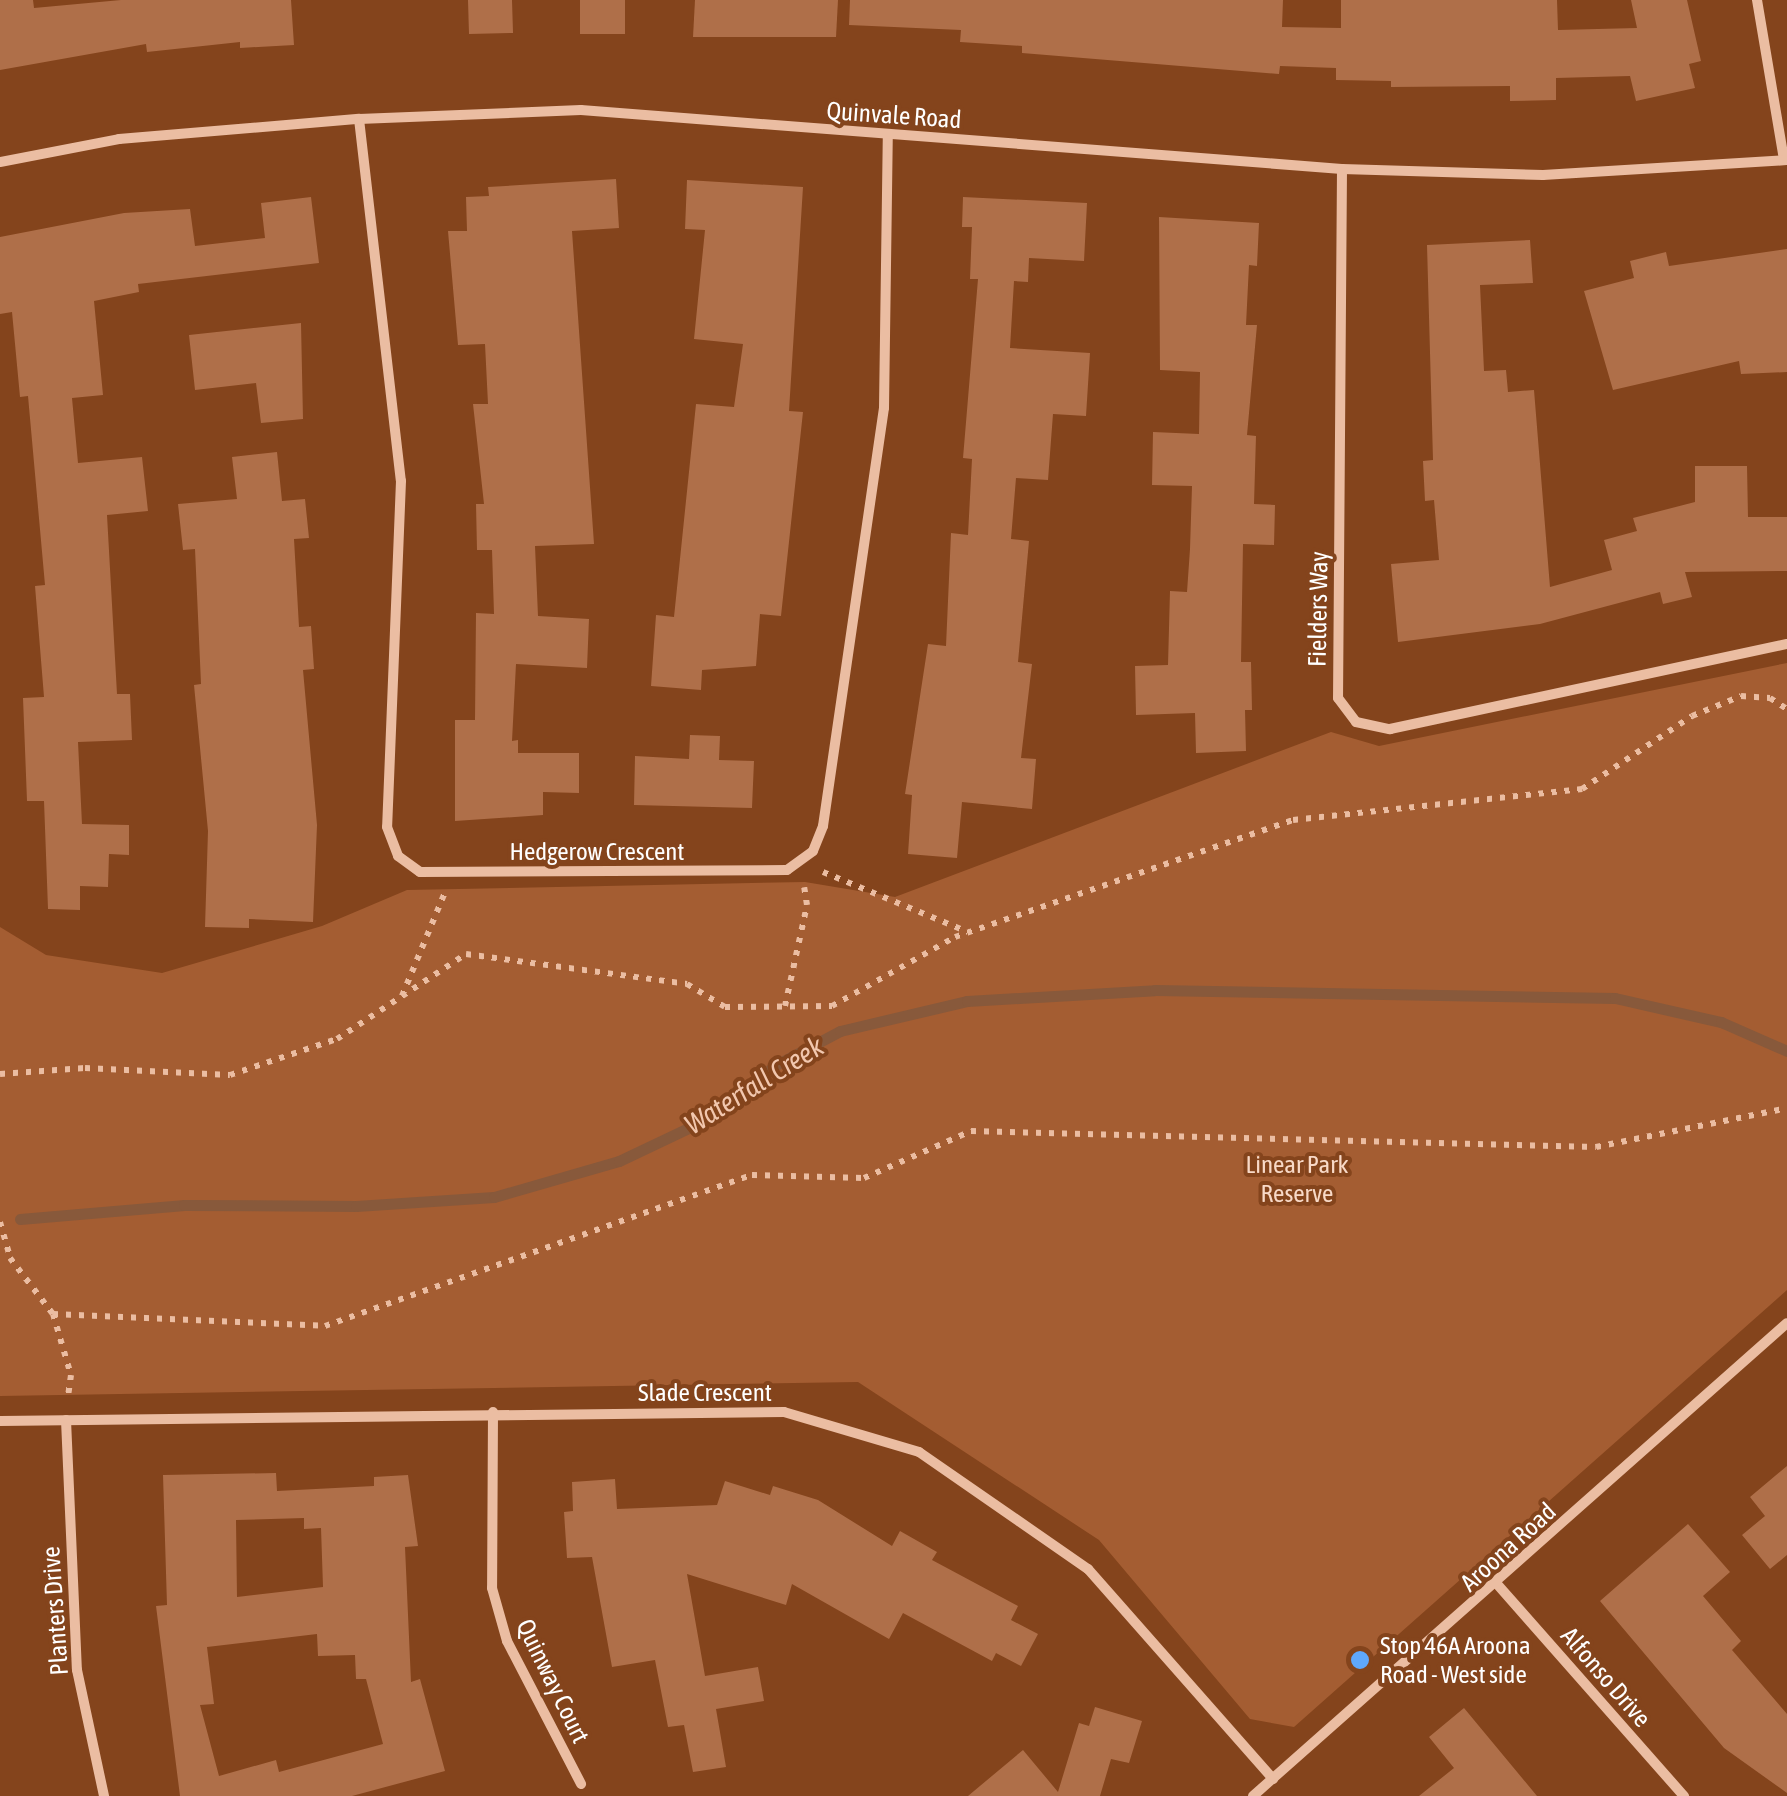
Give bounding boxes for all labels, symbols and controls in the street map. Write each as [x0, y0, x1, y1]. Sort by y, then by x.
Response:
street label: Quinvale Road [826, 95, 962, 135]
street label: Fielders Way [1302, 551, 1334, 667]
street label: Hedgerow Crescent [509, 836, 685, 866]
water label: Waterfall Creek [678, 1029, 830, 1141]
park label: Linear Park Reserve [1245, 1150, 1349, 1209]
street label: Slade Crescent [638, 1377, 772, 1407]
street label: Aroona Road [1454, 1496, 1562, 1598]
street label: Planters Drive [36, 1546, 74, 1676]
street label: Quinway Court [510, 1614, 596, 1748]
street label: Alfonso Drive [1555, 1621, 1657, 1733]
place label: Stop 46A Aroona Road - West side [1380, 1631, 1531, 1690]
marker: Stop 46A Aroona Road - West side [1349, 1649, 1371, 1671]

